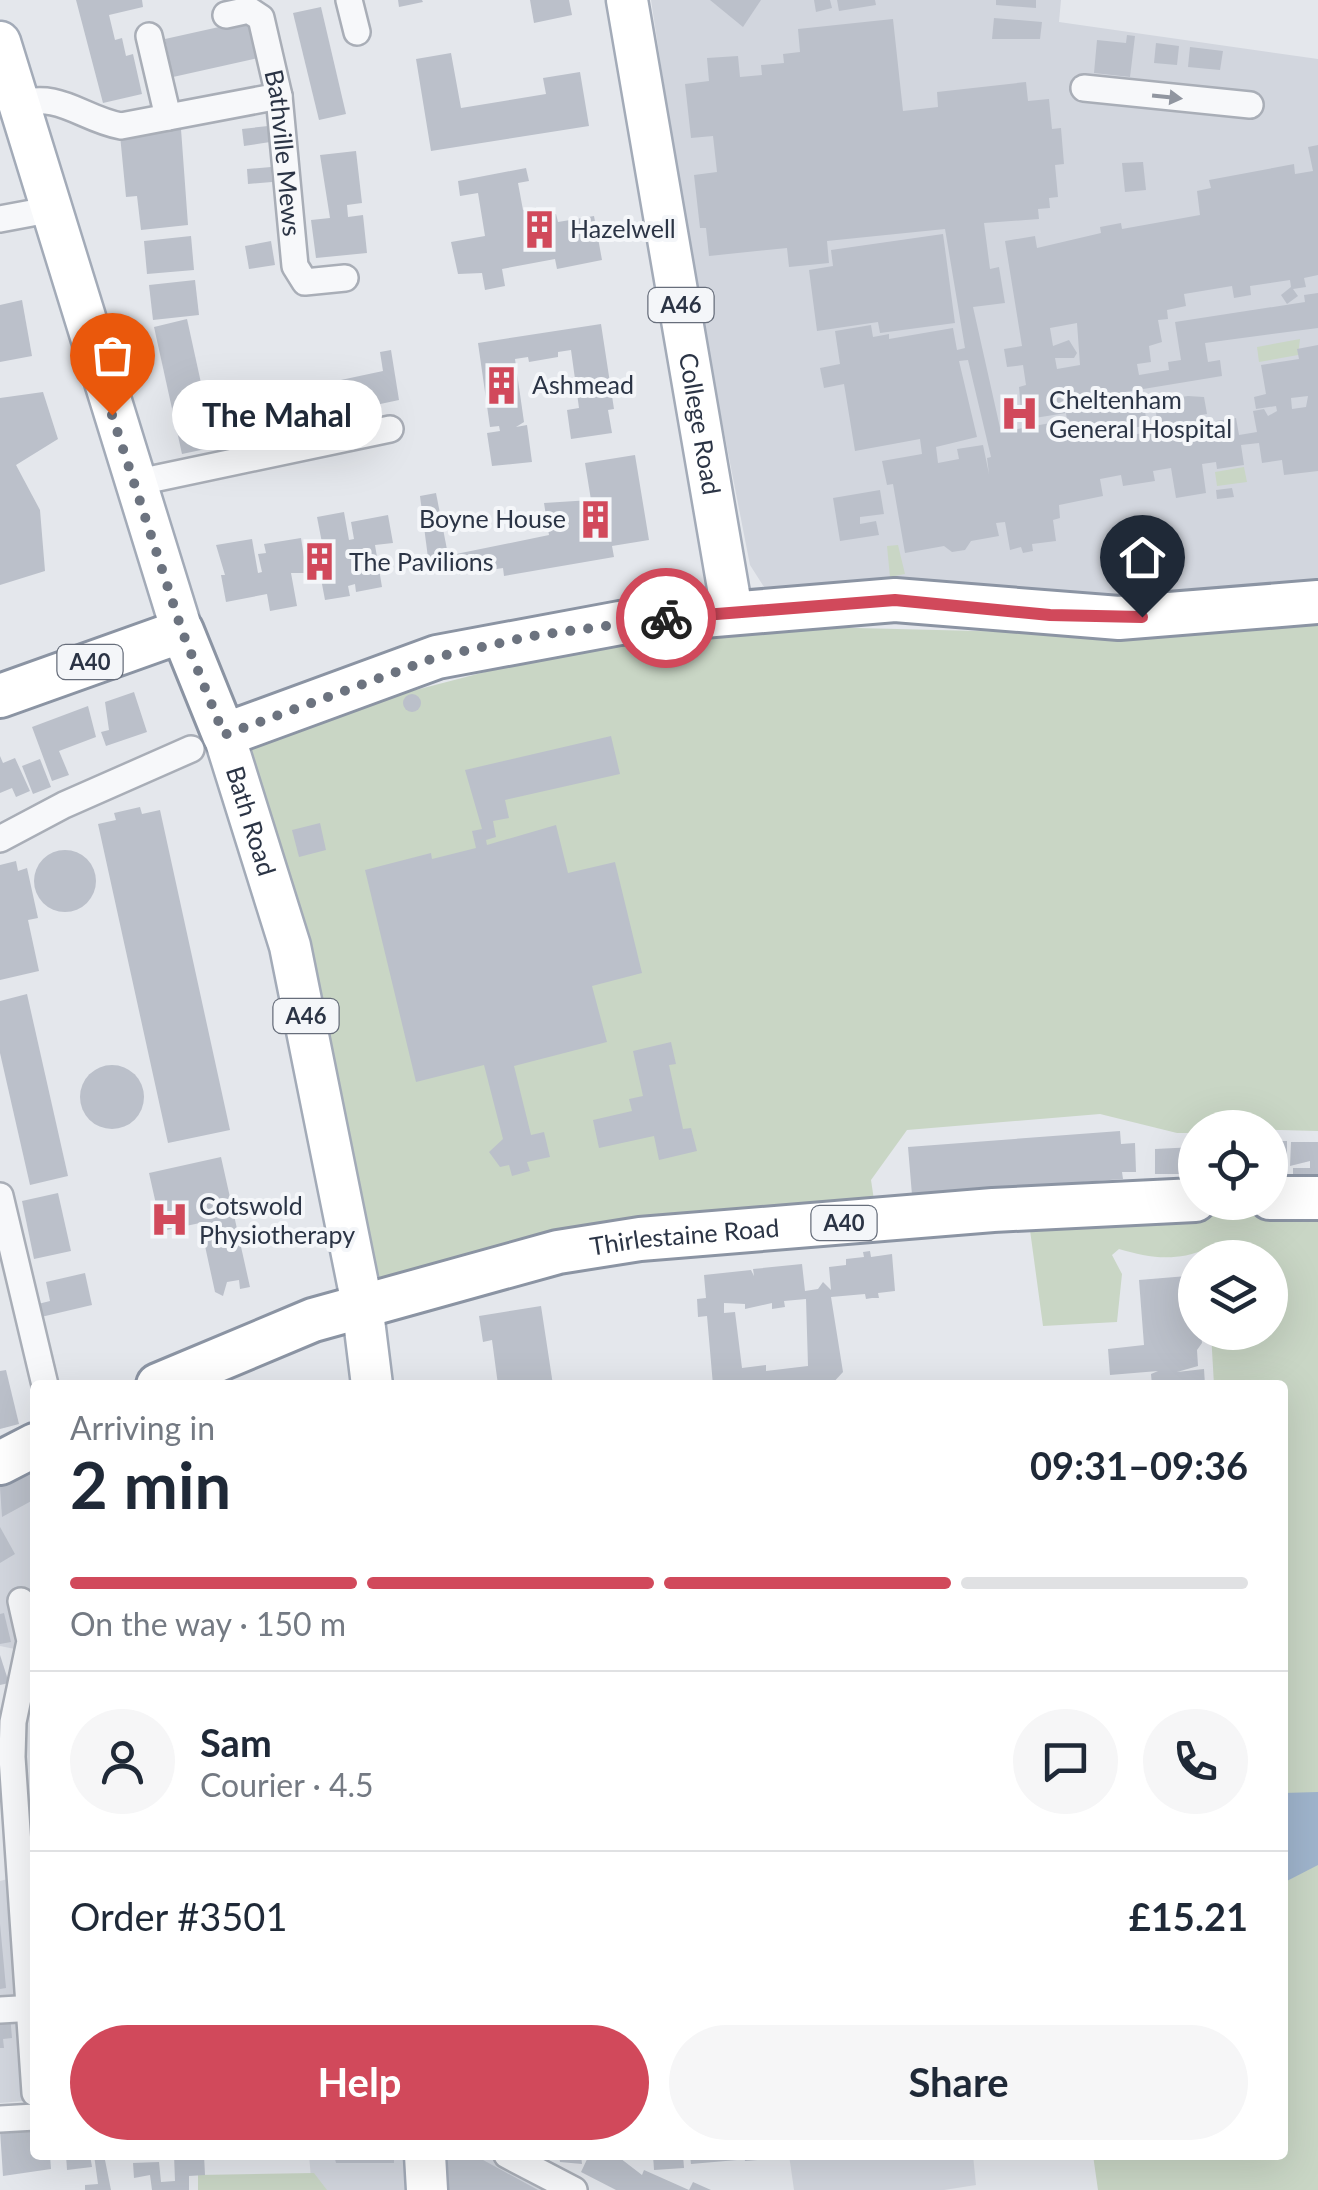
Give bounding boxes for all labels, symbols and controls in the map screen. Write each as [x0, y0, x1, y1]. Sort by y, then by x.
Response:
street label: Bathville Mews [259, 66, 308, 237]
one-way arrow [1152, 89, 1183, 105]
building icon: Hazelwell [519, 208, 561, 250]
place label: Hazelwell [570, 213, 676, 243]
road number: A46 [648, 288, 714, 322]
pin [70, 313, 155, 416]
icon: bag [85, 328, 140, 383]
street label: College Road [674, 350, 728, 497]
building icon: Ashmead [481, 364, 523, 406]
place label: Ashmead [532, 369, 634, 399]
callout: The Mahal [172, 380, 382, 450]
place label: Cheltenham General Hospital [1049, 384, 1232, 443]
hospital icon: Cheltenham General Hospital [998, 393, 1040, 435]
text: The Mahal [202, 395, 352, 434]
building icon: Boyne House [575, 498, 617, 540]
place label: Boyne House [419, 503, 566, 533]
pin [1100, 515, 1185, 618]
icon: home [1115, 530, 1170, 585]
building icon: The Pavilions [298, 541, 340, 583]
place label: The Pavilions [349, 546, 494, 576]
courier [616, 568, 716, 668]
icon: bike [639, 591, 694, 646]
road number: A40 [58, 645, 122, 679]
street label: Bath Road [221, 762, 283, 879]
road number: A46 [274, 999, 338, 1033]
map controls [1178, 1110, 1288, 1350]
button: locate [1178, 1110, 1288, 1220]
place label: Cotswold Physiotherapy [199, 1190, 355, 1249]
hospital icon: Cotswold Physiotherapy [148, 1199, 190, 1241]
road number: A40 [812, 1206, 876, 1240]
street label: Thirlestaine Road [588, 1212, 780, 1261]
button: layers [1178, 1240, 1288, 1350]
text: Arriving in [70, 1408, 215, 1447]
text: 09:31–09:36 [1030, 1442, 1248, 1488]
text: 2 min [70, 1445, 231, 1523]
text: On the way · 150 m [70, 1604, 346, 1643]
button: person [70, 1709, 175, 1814]
button: chat [1013, 1709, 1118, 1814]
button: phone [1143, 1709, 1248, 1814]
text: Sam [200, 1719, 272, 1765]
text: Courier · 4.5 [200, 1765, 374, 1804]
text: Order #3501 [70, 1893, 287, 1939]
text: £15.21 [1129, 1893, 1248, 1939]
button: Help [70, 2025, 649, 2140]
button: Share [669, 2025, 1248, 2140]

